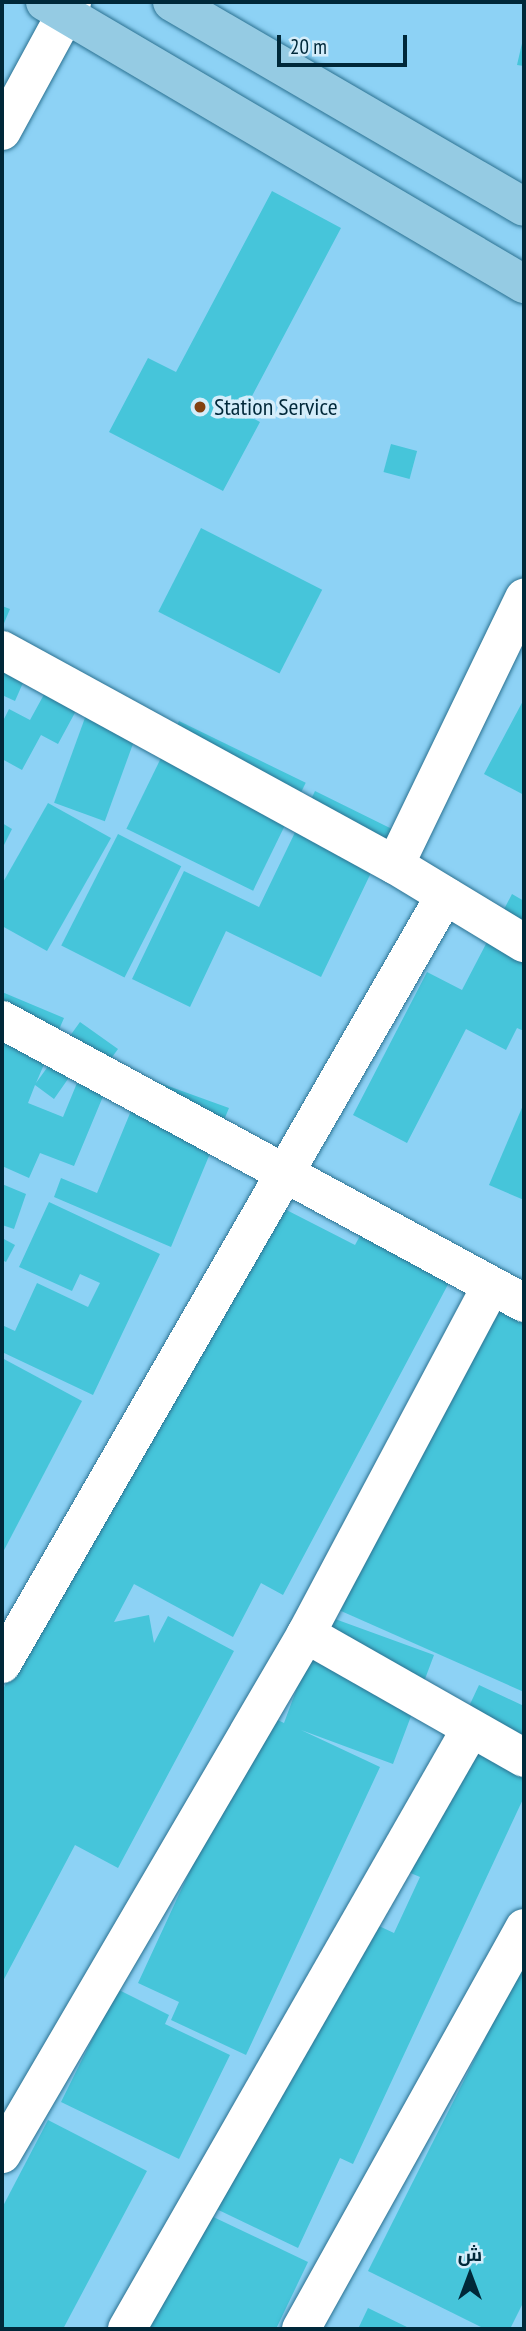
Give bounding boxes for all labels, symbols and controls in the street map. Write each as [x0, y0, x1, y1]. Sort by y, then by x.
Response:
scale bar [281, 21, 410, 65]
text: 20 m [290, 33, 327, 60]
place label: Station Service [214, 393, 338, 421]
marker: Station Service [192, 399, 208, 415]
north arrow [435, 2240, 505, 2310]
text: ش [458, 2242, 482, 2266]

